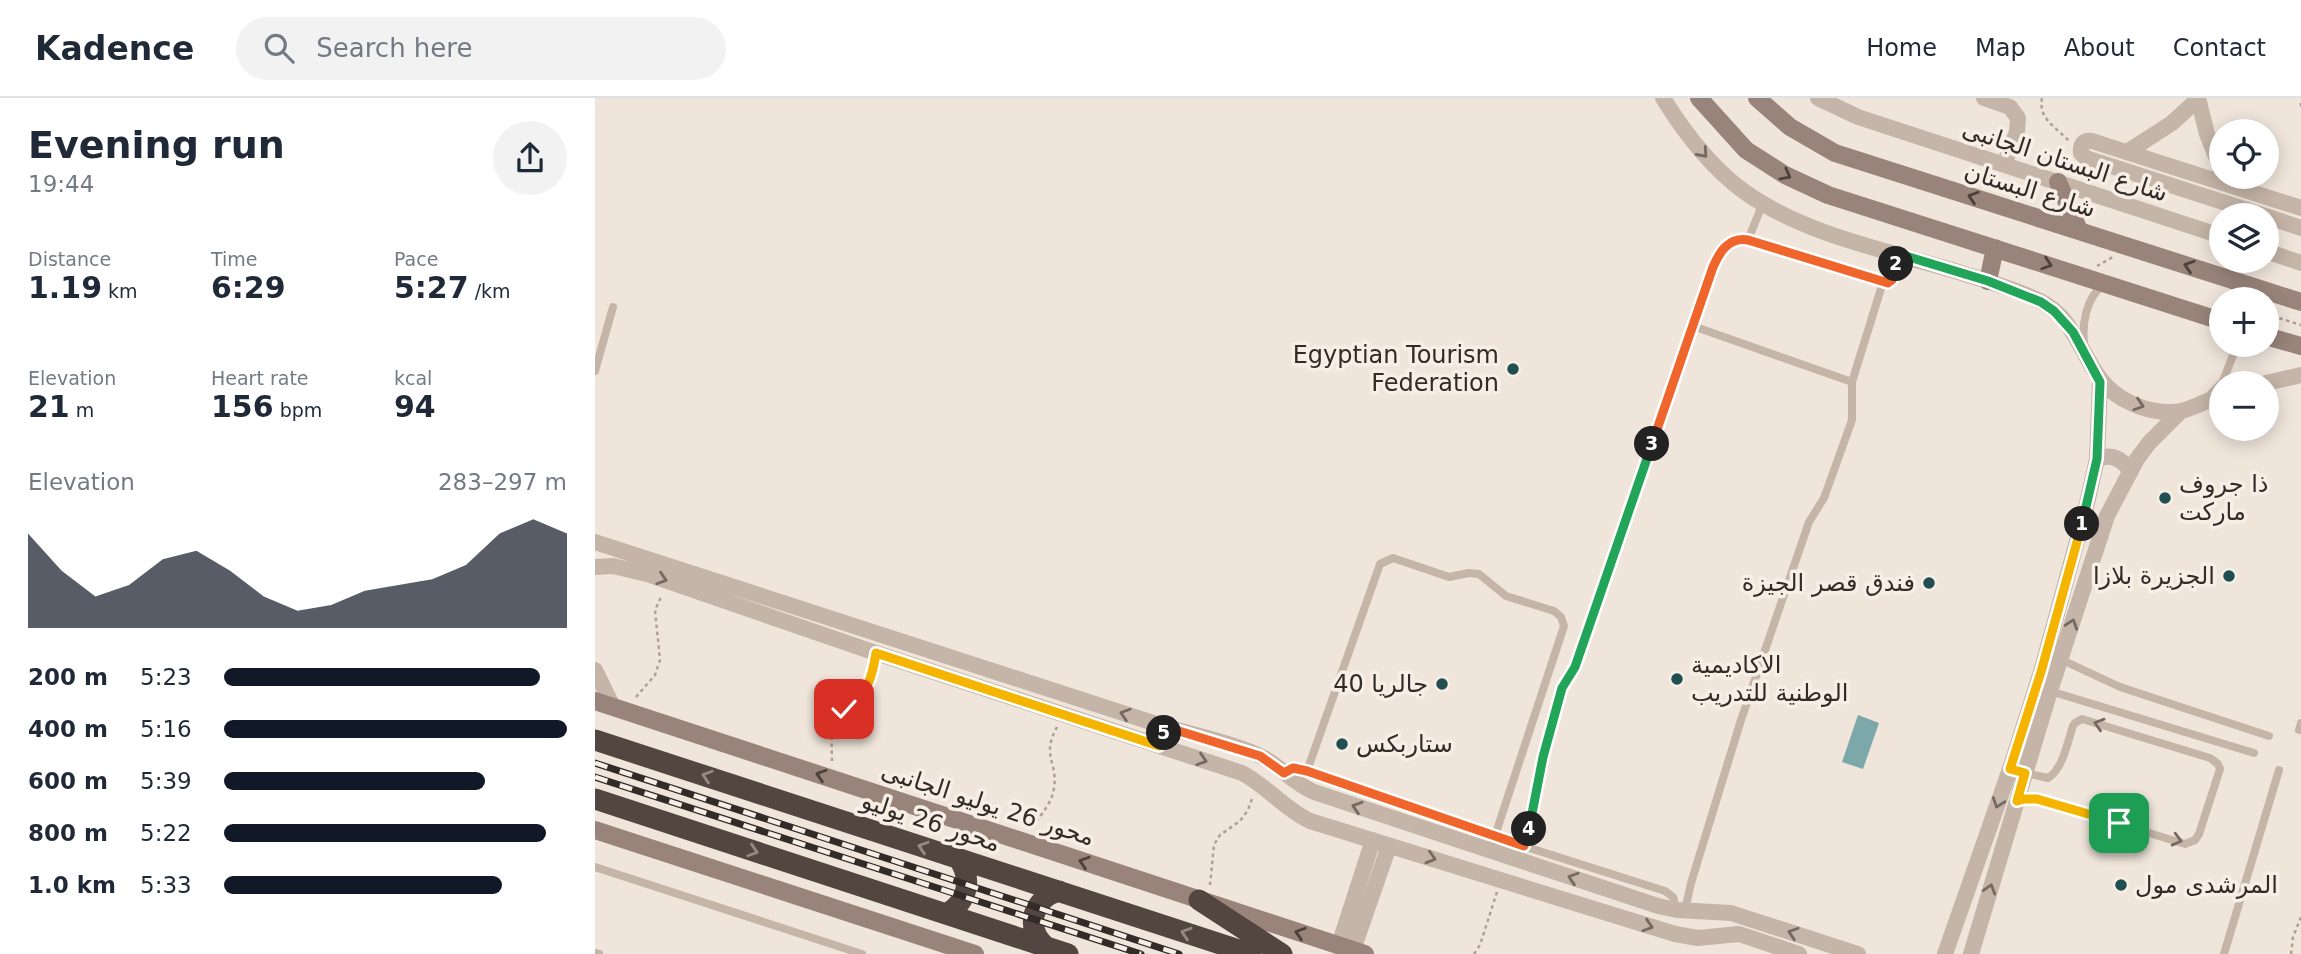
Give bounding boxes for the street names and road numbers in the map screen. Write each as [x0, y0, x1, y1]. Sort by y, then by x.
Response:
street label: شارع البستان الجانبى [1959, 114, 2171, 208]
street label: شارع البستان [1961, 156, 2099, 224]
street label: محور 26 يوليو الجانبى [878, 756, 1098, 852]
street label: محور 26 يوليو [858, 786, 1004, 858]

